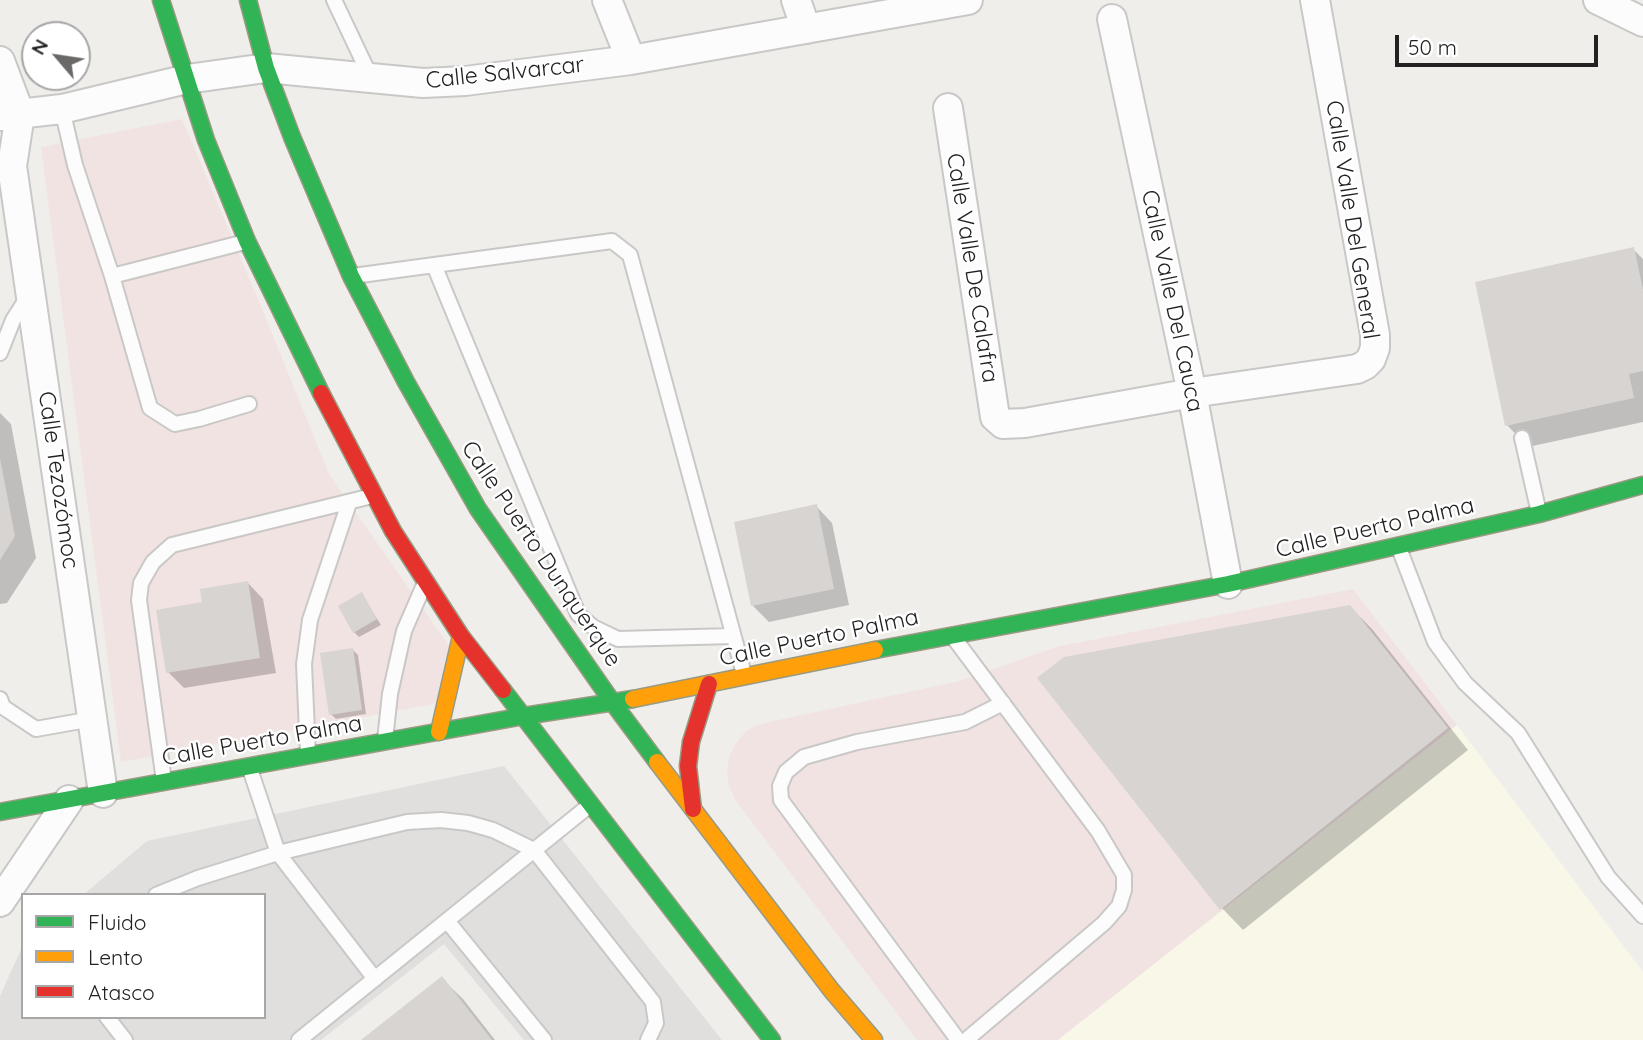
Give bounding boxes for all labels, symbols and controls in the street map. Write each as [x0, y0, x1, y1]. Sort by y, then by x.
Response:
north arrow [21, 21, 91, 91]
scale bar [1398, 21, 1601, 65]
text: 50 m [1408, 34, 1457, 60]
text: N [26, 35, 53, 59]
street label: Calle Salvarcar [424, 51, 586, 95]
street label: Calle Valle Del General [1319, 99, 1385, 341]
street label: Calle Valle De Calafra [940, 151, 1004, 385]
street label: Calle Valle Del Cauca [1135, 188, 1209, 414]
street label: Calle Tezozómoc [32, 390, 84, 570]
street label: Calle Puerto Dunquerque [455, 436, 627, 672]
street label: Calle Puerto Palma [1273, 492, 1477, 564]
street label: Calle Puerto Palma [717, 603, 921, 673]
street label: Calle Puerto Palma [160, 710, 364, 772]
legend [21, 893, 266, 1019]
text: Fluido [88, 909, 146, 935]
text: Lento [88, 944, 143, 970]
text: Atasco [88, 979, 155, 1005]

